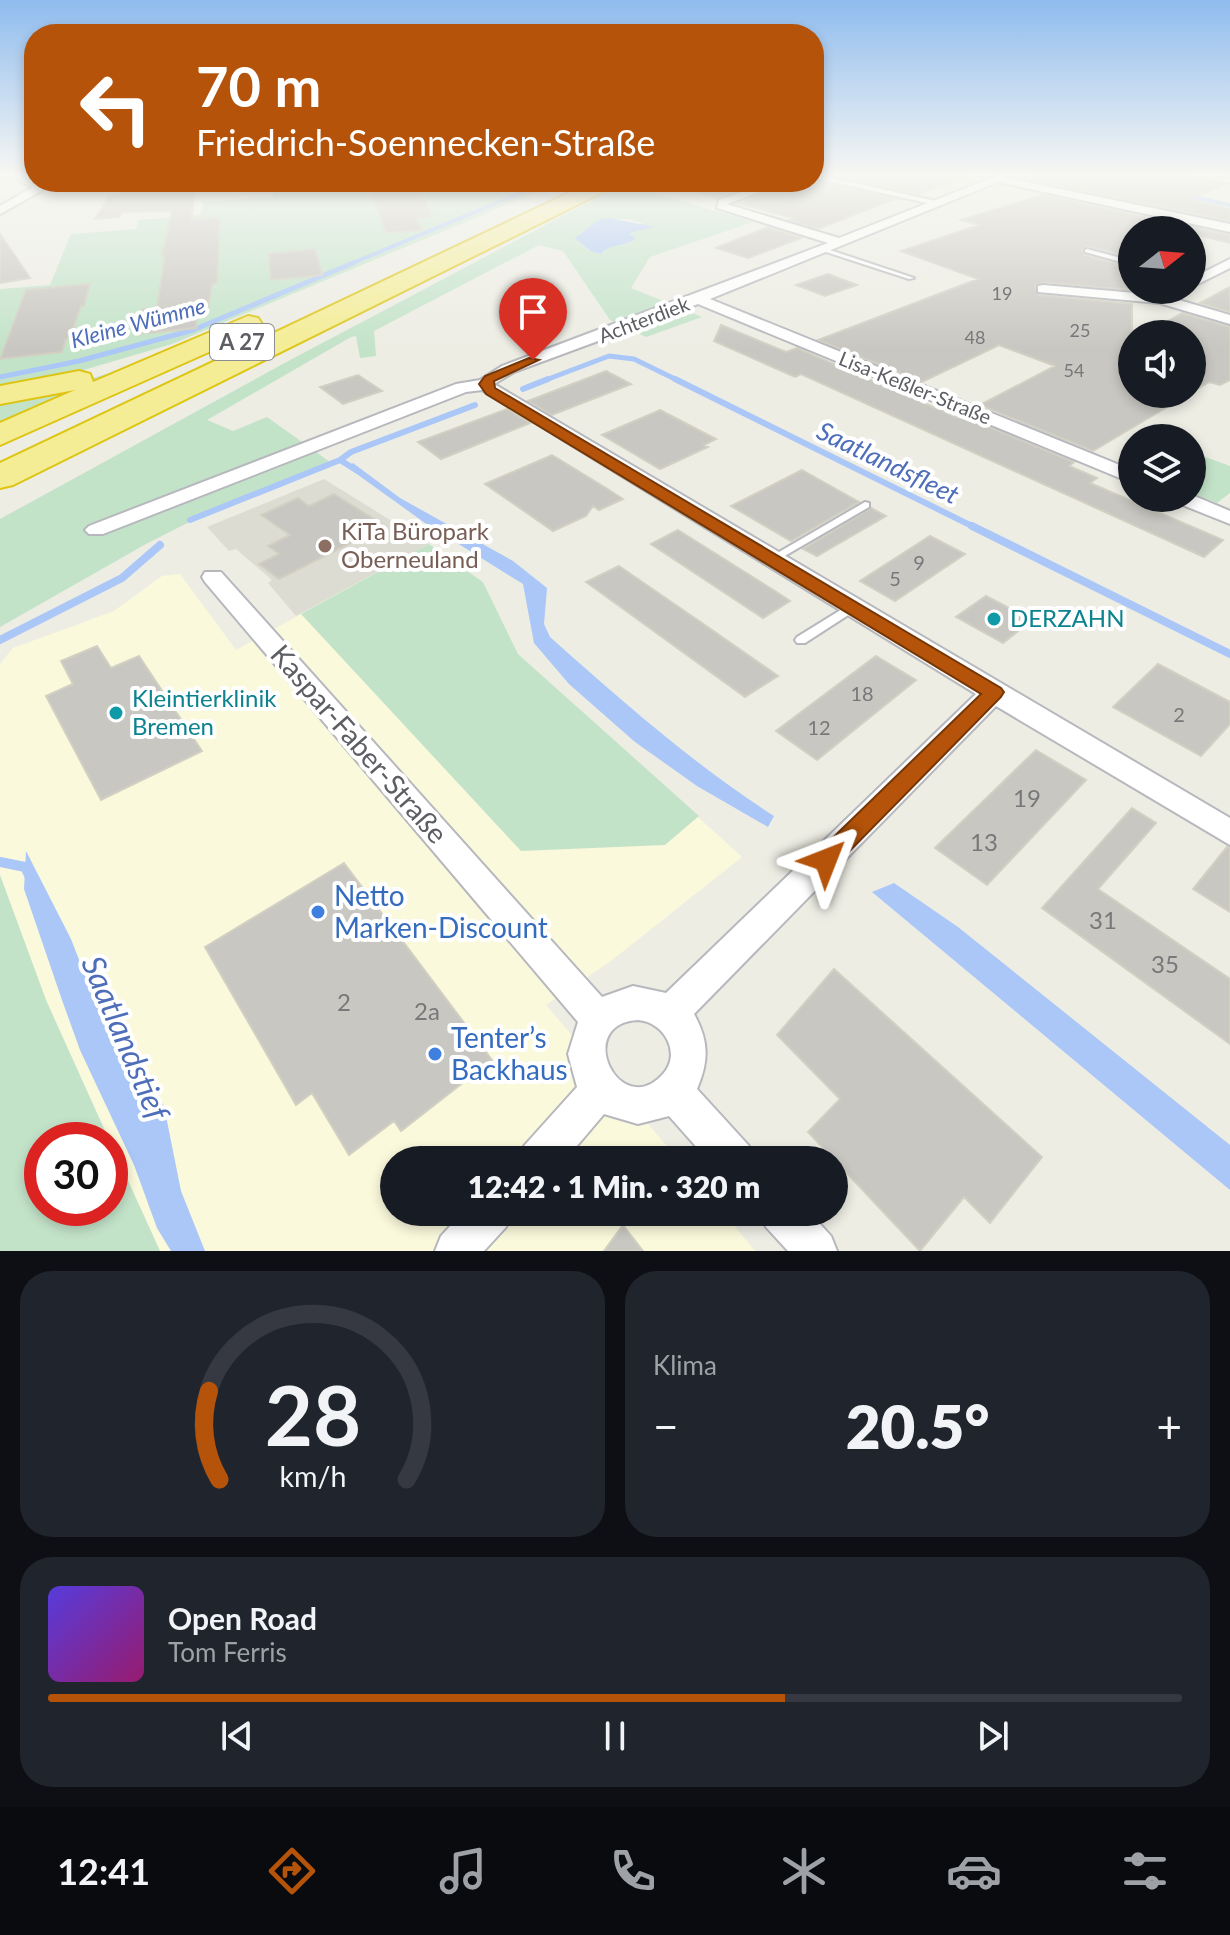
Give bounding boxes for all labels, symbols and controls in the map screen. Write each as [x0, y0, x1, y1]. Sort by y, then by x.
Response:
text: 70 m [196, 52, 321, 119]
icon: left [64, 56, 168, 160]
text: Friedrich-Soennecken-Straße [196, 120, 655, 164]
north arrow [1118, 216, 1206, 304]
map controls [1118, 216, 1206, 512]
pin [499, 278, 567, 360]
house number: 19 [992, 282, 1012, 304]
icon: arrive [511, 290, 555, 334]
street label: Achterdiek [595, 291, 693, 347]
water label: Kleine Wümme [68, 292, 208, 353]
house number: 25 [1070, 319, 1090, 341]
button: sound [1118, 320, 1206, 408]
road number: A 27 [210, 324, 274, 360]
house number: 48 [965, 326, 985, 348]
street label: Lisa-Keßler-Straße [836, 346, 995, 429]
house number: 54 [1064, 359, 1084, 381]
water label: Saatlandsfleet [812, 414, 965, 510]
button: layers [1118, 424, 1206, 512]
place label: KiTa Büropark Oberneuland [341, 516, 490, 573]
marker: KiTa Büropark Oberneuland [316, 537, 334, 555]
house number: 9 [913, 550, 925, 574]
house number: 5 [889, 566, 901, 590]
place label: DERZAHN [1010, 603, 1125, 632]
marker: DERZAHN [985, 610, 1003, 628]
street label: Kaspar-Faber-Straße [264, 637, 455, 850]
house number: 18 [850, 681, 874, 705]
place label: Kleintierklinik Bremen [132, 683, 277, 740]
house number: 2 [1173, 702, 1185, 726]
marker: Kleintierklinik Bremen [107, 704, 125, 722]
house number: 12 [807, 715, 831, 739]
house number: 19 [1013, 783, 1041, 812]
position arrow [784, 818, 868, 902]
house number: 13 [970, 827, 998, 856]
place label: Netto Marken-Discount [334, 878, 548, 944]
marker: Netto Marken-Discount [309, 903, 327, 921]
house number: 31 [1089, 905, 1117, 934]
house number: 35 [1151, 949, 1179, 978]
water label: Saatlandstief [74, 950, 179, 1127]
house number: 2 [337, 987, 351, 1016]
house number: 2a [414, 996, 440, 1025]
place label: Tenter’s Backhaus [451, 1020, 568, 1086]
marker: Tenter’s Backhaus [426, 1045, 444, 1063]
speed limit sign: 30 [24, 1122, 128, 1226]
text: 12:42 · 1 Min. · 320 m [468, 1168, 760, 1204]
text: Klima [653, 1349, 717, 1381]
text: 28 [264, 1364, 361, 1464]
text: 20.5° [846, 1390, 989, 1462]
text: − [653, 1400, 679, 1452]
text: + [1156, 1400, 1182, 1452]
text: km/h [279, 1459, 346, 1493]
text: Open Road [168, 1600, 317, 1636]
text: Tom Ferris [168, 1636, 287, 1668]
icon: previous [215, 1714, 259, 1758]
icon: pause [593, 1714, 637, 1758]
icon: next [971, 1714, 1015, 1758]
icon: directions [264, 1843, 320, 1899]
icon: music [435, 1843, 491, 1899]
icon: phone [605, 1843, 661, 1899]
icon: climate [776, 1843, 832, 1899]
icon: car [946, 1843, 1002, 1899]
icon: filters [1117, 1843, 1173, 1899]
text: 12:41 [57, 1849, 150, 1893]

